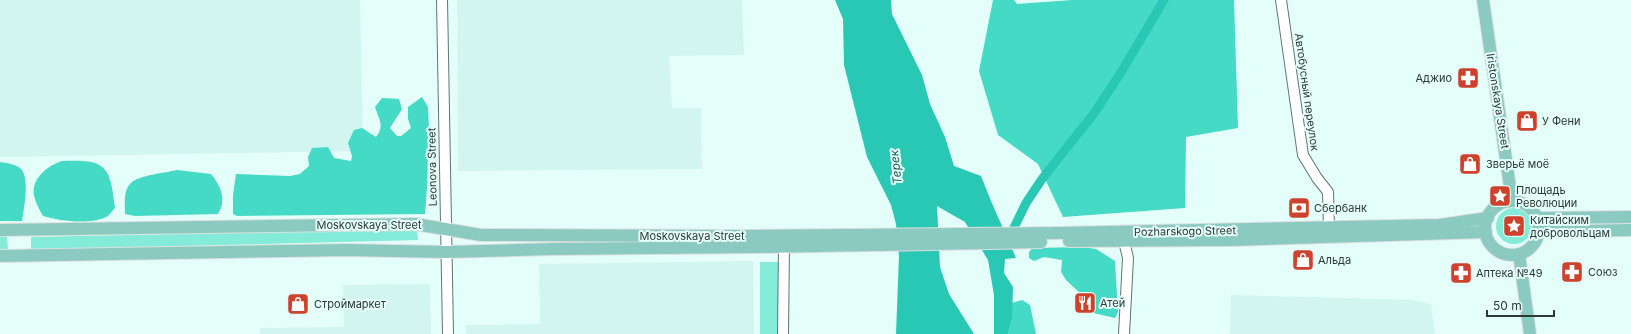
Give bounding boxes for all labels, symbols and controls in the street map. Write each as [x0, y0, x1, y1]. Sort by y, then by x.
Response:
street label: Автобусный переулок [1292, 32, 1322, 152]
street label: Iristonskaya Street [1484, 52, 1513, 150]
pharmacy icon: Аджио [1455, 65, 1481, 91]
place label: Аджио [1415, 71, 1452, 85]
shop icon: У Фени [1514, 108, 1540, 134]
place label: У Фени [1542, 114, 1581, 128]
street label: Leonova Street [424, 127, 440, 206]
water label: Терек [886, 149, 905, 185]
shop icon: Зверьё моё [1457, 151, 1483, 177]
place label: Зверьё моё [1486, 157, 1549, 171]
place icon: Площадь Революции [1487, 183, 1513, 209]
place label: Площадь Революции [1516, 183, 1577, 210]
bank icon: Сбербанк [1286, 195, 1312, 221]
place label: Сбербанк [1314, 201, 1367, 215]
place icon: Китайским добровольцам [1501, 213, 1527, 239]
place label: Китайским добровольцам [1530, 213, 1610, 240]
street label: Moskovskaya Street [317, 218, 422, 232]
street label: Pozharskogo Street [1134, 223, 1236, 239]
street label: Moskovskaya Street [640, 229, 745, 243]
shop icon: Альда [1290, 247, 1316, 273]
place label: Альда [1318, 253, 1351, 267]
pharmacy icon: Союз [1559, 259, 1585, 285]
pharmacy icon: Аптека №49 [1448, 260, 1474, 286]
place label: Союз [1588, 265, 1617, 279]
place label: Аптека №49 [1476, 266, 1543, 280]
restaurant icon: Атей [1072, 290, 1098, 316]
shop icon: Строймаркет [285, 291, 311, 317]
scale bar [1487, 292, 1554, 318]
place label: Атей [1100, 296, 1125, 310]
place label: Строймаркет [314, 297, 387, 311]
text: 50 m [1493, 298, 1522, 313]

